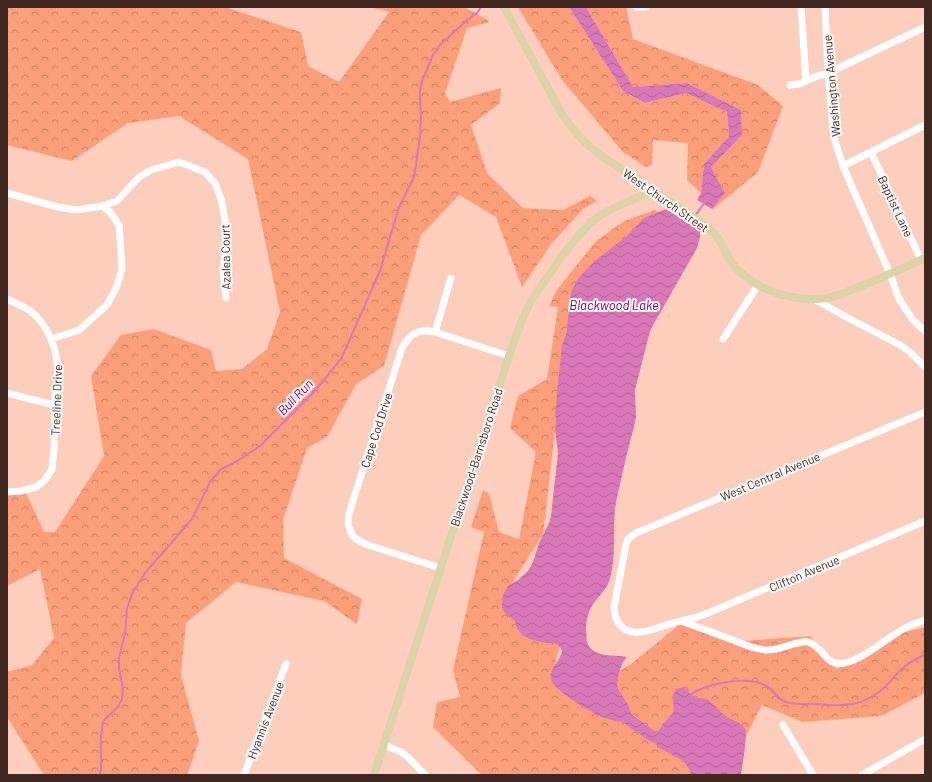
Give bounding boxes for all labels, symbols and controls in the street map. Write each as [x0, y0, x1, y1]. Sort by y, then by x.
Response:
street label: Washington Avenue [820, 35, 842, 137]
street label: West Church Street [621, 165, 711, 235]
street label: Baptist Lane [876, 173, 916, 239]
street label: Azalea Court [217, 224, 233, 290]
water label: Blackwood Lake [569, 297, 659, 313]
street label: Treeline Drive [48, 364, 64, 436]
water label: Bull Run [274, 375, 316, 418]
street label: Blackwood-Barnsboro Road [447, 386, 505, 528]
street label: Cape Cod Drive [357, 391, 395, 469]
street label: West Central Avenue [718, 449, 822, 503]
street label: Clifton Avenue [767, 552, 841, 594]
street label: Hyannis Avenue [244, 679, 286, 761]

